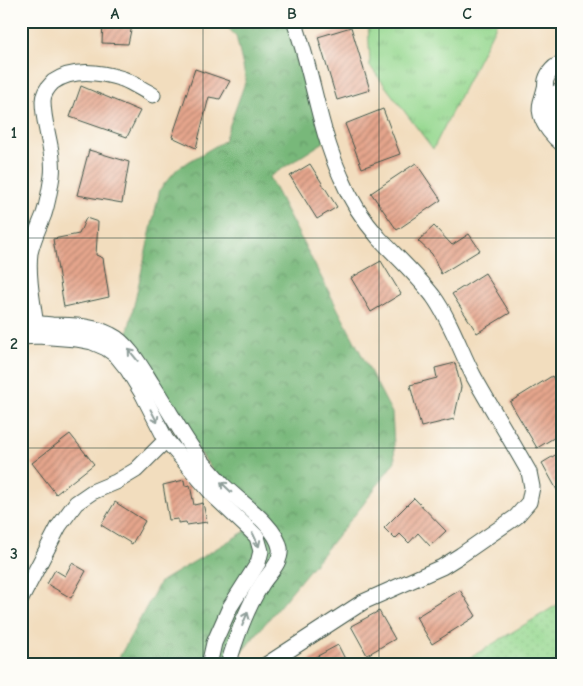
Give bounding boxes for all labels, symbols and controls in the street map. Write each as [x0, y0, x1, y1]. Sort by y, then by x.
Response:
text: A [111, 5, 120, 23]
text: B [287, 5, 297, 23]
text: C [462, 5, 472, 23]
text: 1 [11, 124, 17, 142]
text: 2 [10, 335, 18, 353]
one-way arrow [127, 349, 138, 362]
one-way arrow [150, 408, 159, 423]
one-way arrow [220, 481, 232, 493]
one-way arrow [252, 532, 262, 547]
text: 3 [10, 545, 18, 563]
one-way arrow [240, 612, 250, 627]

